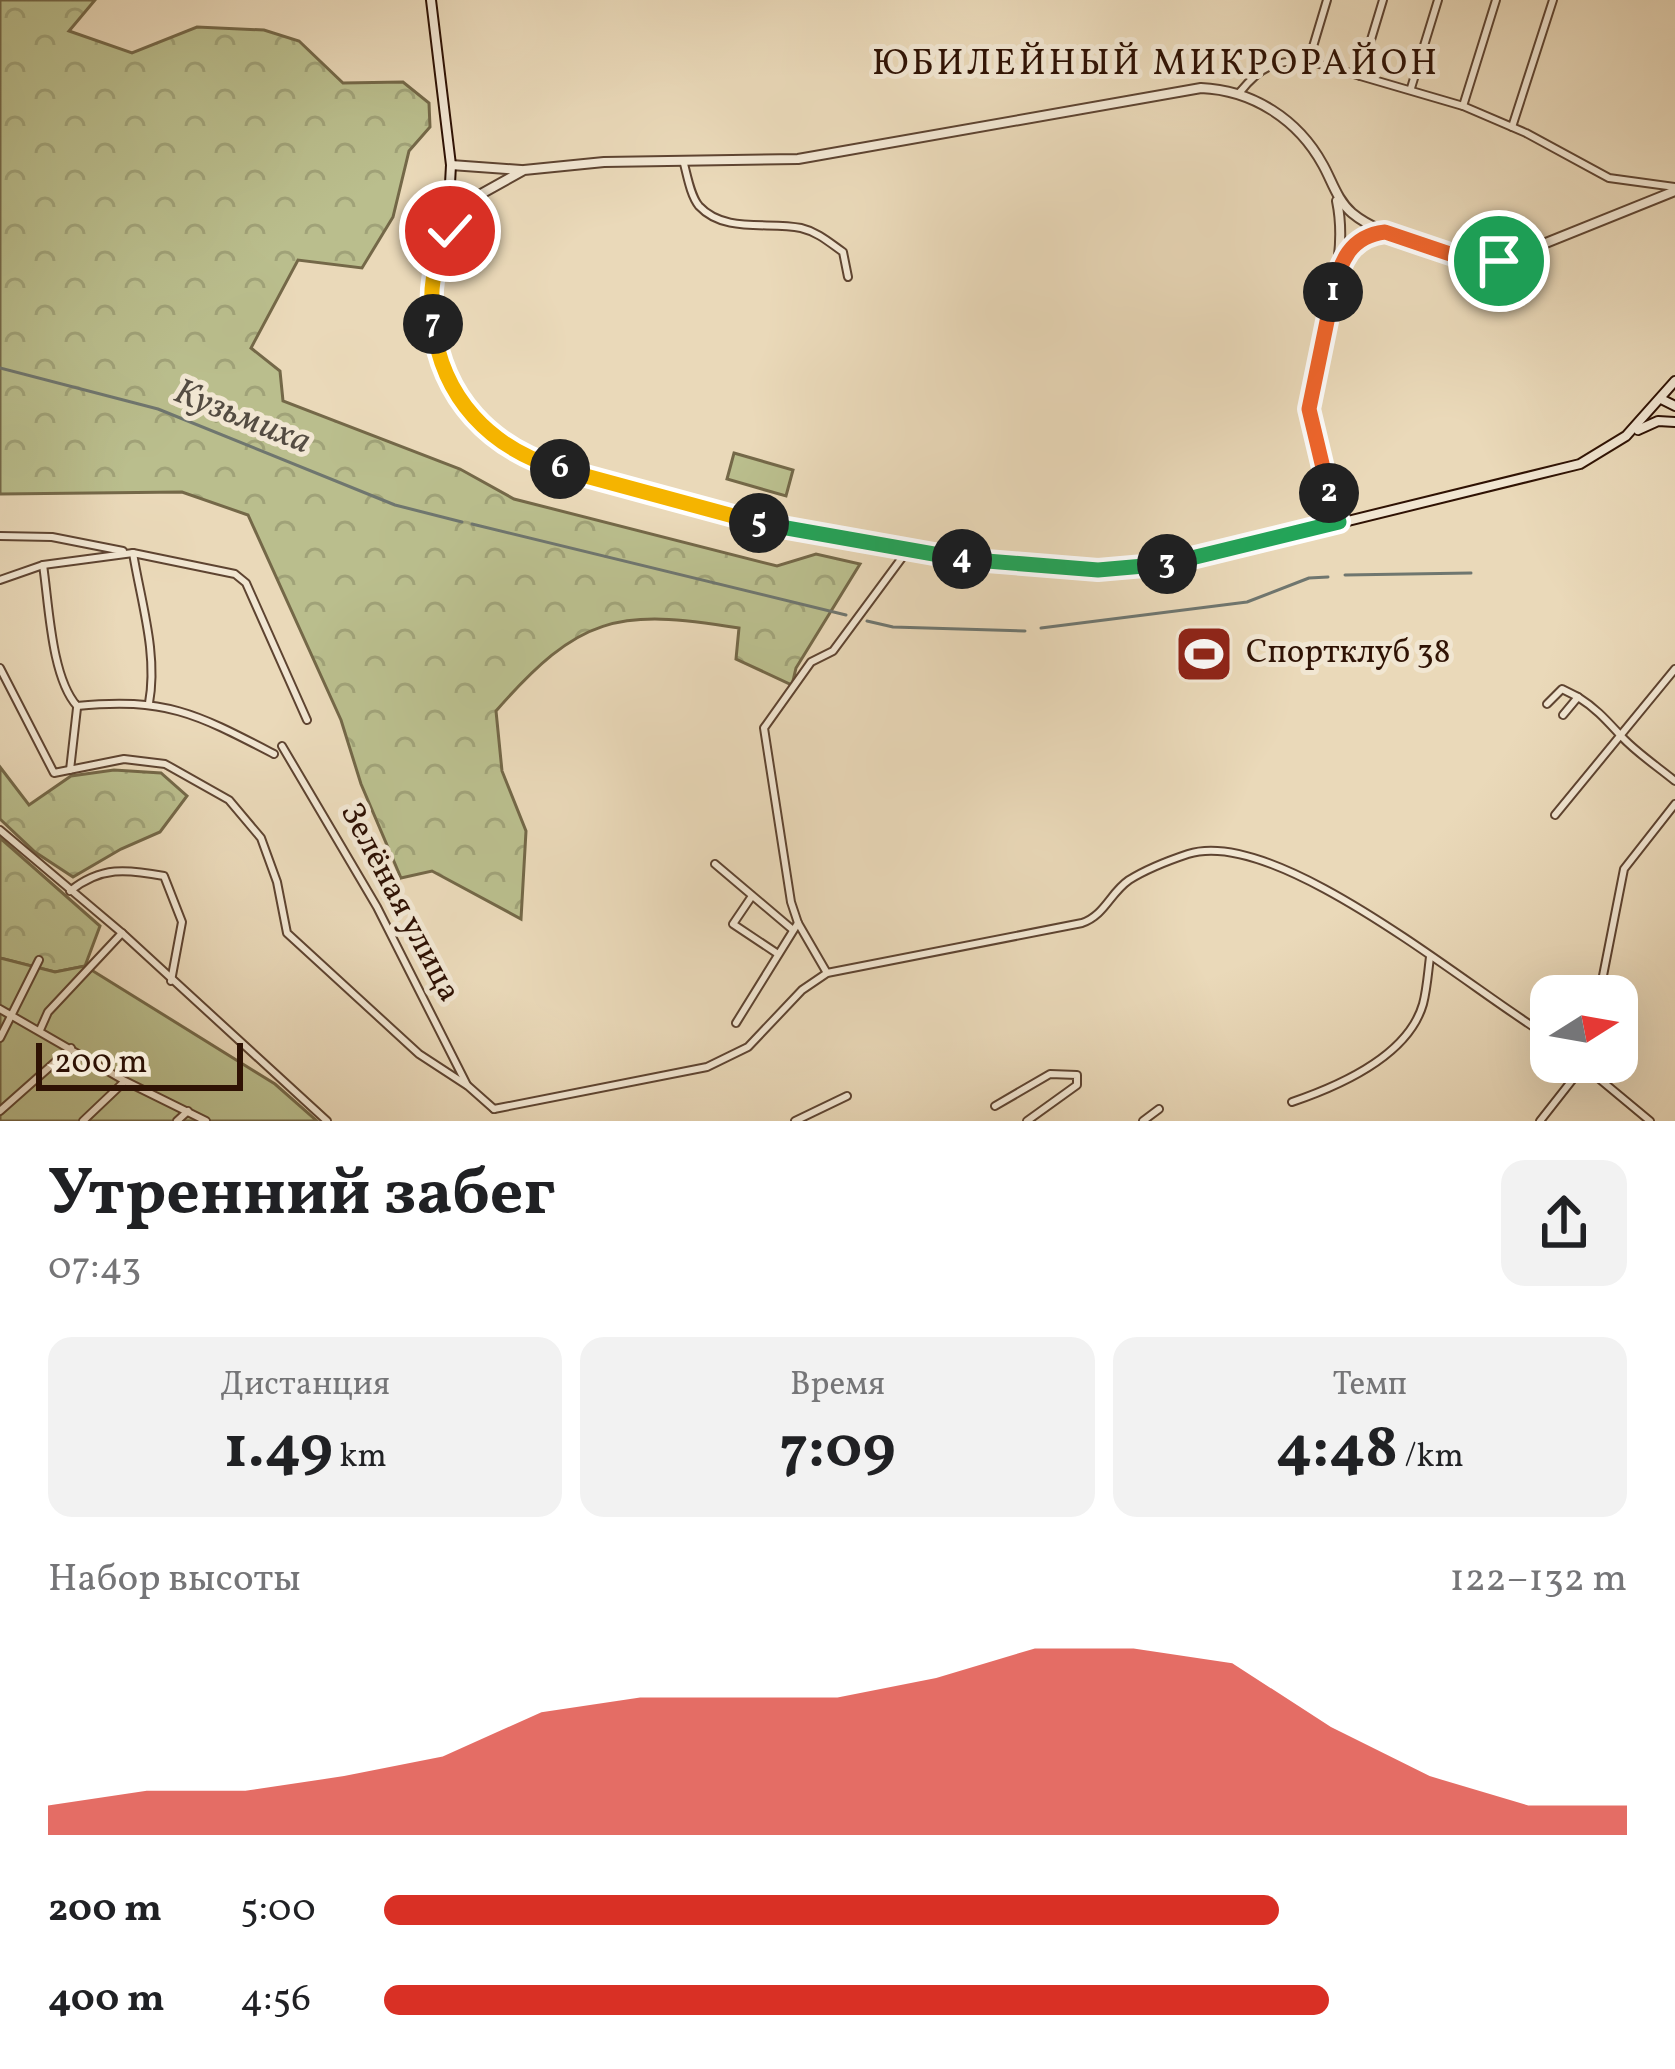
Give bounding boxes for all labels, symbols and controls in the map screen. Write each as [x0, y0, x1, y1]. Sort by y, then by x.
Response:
district label: ЮБИЛЕЙНЫЙ МИКРОРАЙОН [872, 40, 1440, 90]
pin [399, 180, 501, 282]
icon: check [417, 198, 483, 264]
pin [1448, 210, 1550, 312]
icon: arrive [1466, 228, 1532, 294]
pin: 1 [1303, 262, 1363, 322]
text: 1 [1326, 269, 1340, 315]
pin: 7 [403, 294, 463, 354]
text: 7 [425, 301, 441, 347]
water label: Кузьмиха [166, 368, 318, 468]
pin: 6 [530, 439, 590, 499]
text: 6 [551, 446, 569, 492]
pin: 2 [1299, 463, 1359, 523]
text: 2 [1320, 470, 1338, 516]
pin: 5 [729, 493, 789, 553]
text: 5 [751, 500, 767, 546]
pin: 4 [932, 529, 992, 589]
pin: 3 [1137, 534, 1197, 594]
text: 4 [952, 536, 972, 582]
text: 3 [1159, 541, 1175, 587]
sports icon: Спортклуб 38 [1173, 623, 1235, 685]
place label: Спортклуб 38 [1246, 631, 1450, 677]
street label: Зелёная улица [327, 795, 471, 1011]
north arrow [1530, 975, 1638, 1083]
map controls [1530, 975, 1638, 1083]
scale bar [36, 1037, 243, 1090]
text: 200 m [54, 1041, 148, 1087]
text: Утренний забег [48, 1150, 555, 1242]
button: share [1501, 1160, 1627, 1286]
text: 07:43 [48, 1241, 141, 1295]
text: Дистанция [220, 1363, 390, 1409]
text: Время [790, 1363, 885, 1409]
text: Темп [1333, 1363, 1407, 1409]
text: 1.49 [224, 1409, 333, 1492]
text: 7:09 [779, 1409, 896, 1492]
text: 4:48 [1276, 1409, 1398, 1492]
text: km [333, 1435, 387, 1481]
text: /km [1398, 1435, 1464, 1481]
text: Набор высоты [48, 1553, 301, 1607]
text: 122–132 m [1450, 1553, 1627, 1607]
text: 200 m [48, 1883, 162, 1937]
text: 5:00 [240, 1883, 316, 1937]
text: 400 m [48, 1973, 165, 2027]
text: 4:56 [240, 1973, 311, 2027]

